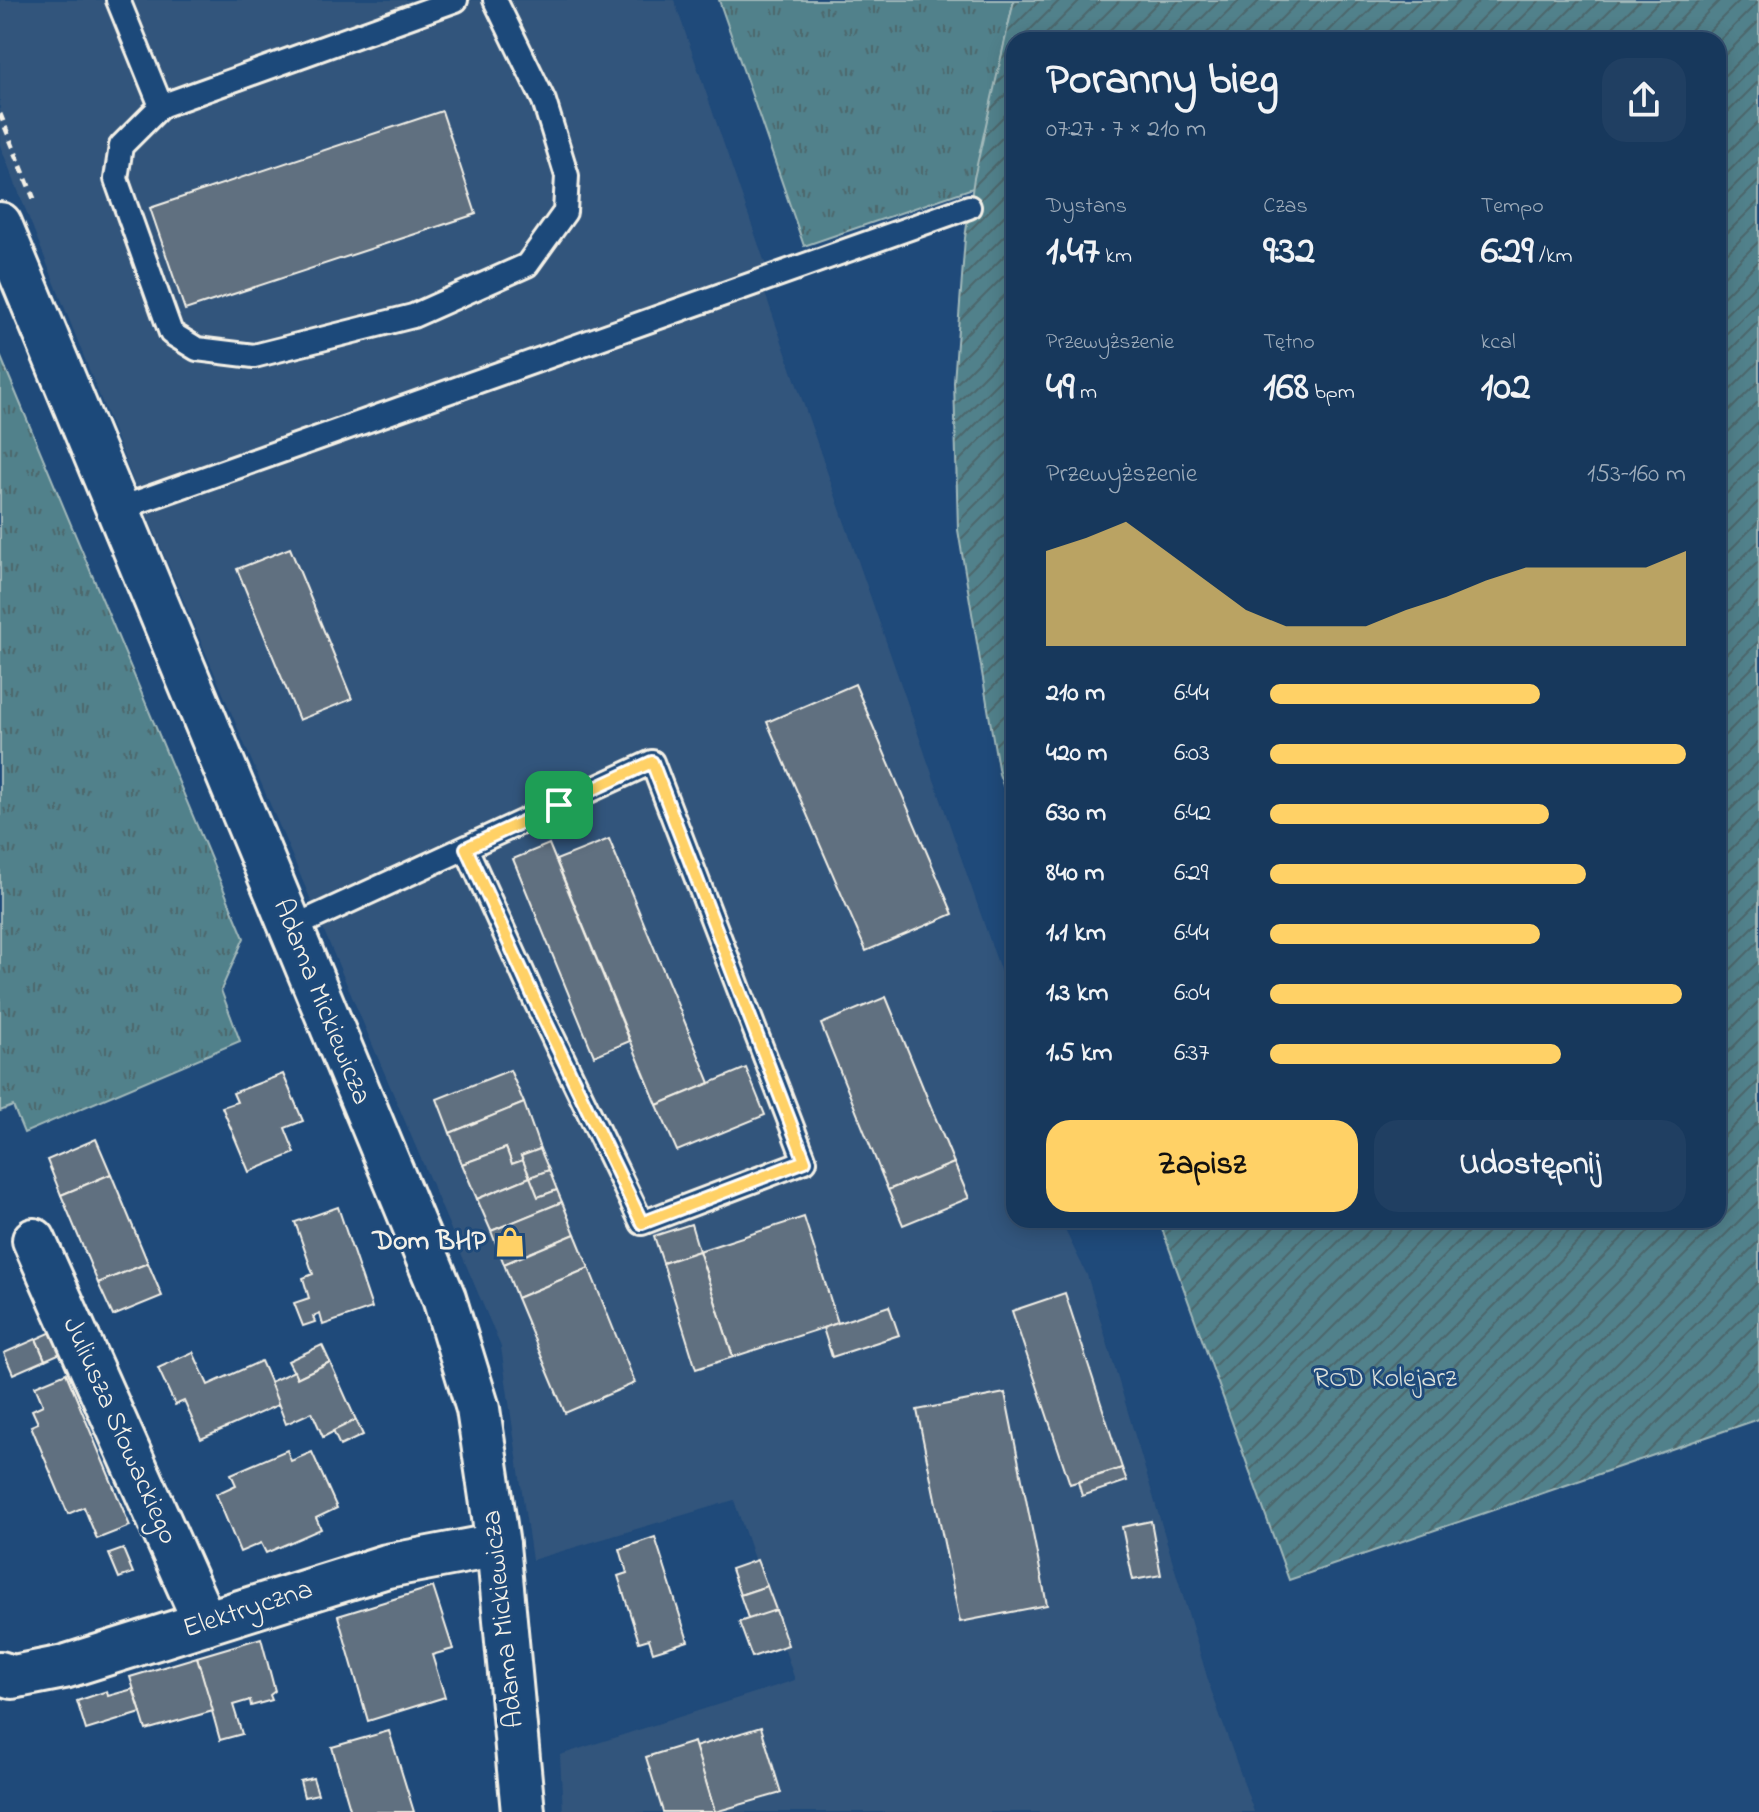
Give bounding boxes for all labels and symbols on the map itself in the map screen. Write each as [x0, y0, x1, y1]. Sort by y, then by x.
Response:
pin [525, 771, 593, 839]
street label: Adama Mickiewicza [261, 893, 381, 1111]
place label: Dom BHP [371, 1222, 486, 1263]
shop icon: Dom BHP [493, 1225, 527, 1259]
street label: Juliusza Słowackiego [50, 1311, 188, 1551]
park label: ROD Kolejarz [1313, 1359, 1457, 1400]
street label: Adama Mickiewicza [472, 1508, 536, 1730]
street label: Elektryczna [178, 1570, 318, 1650]

